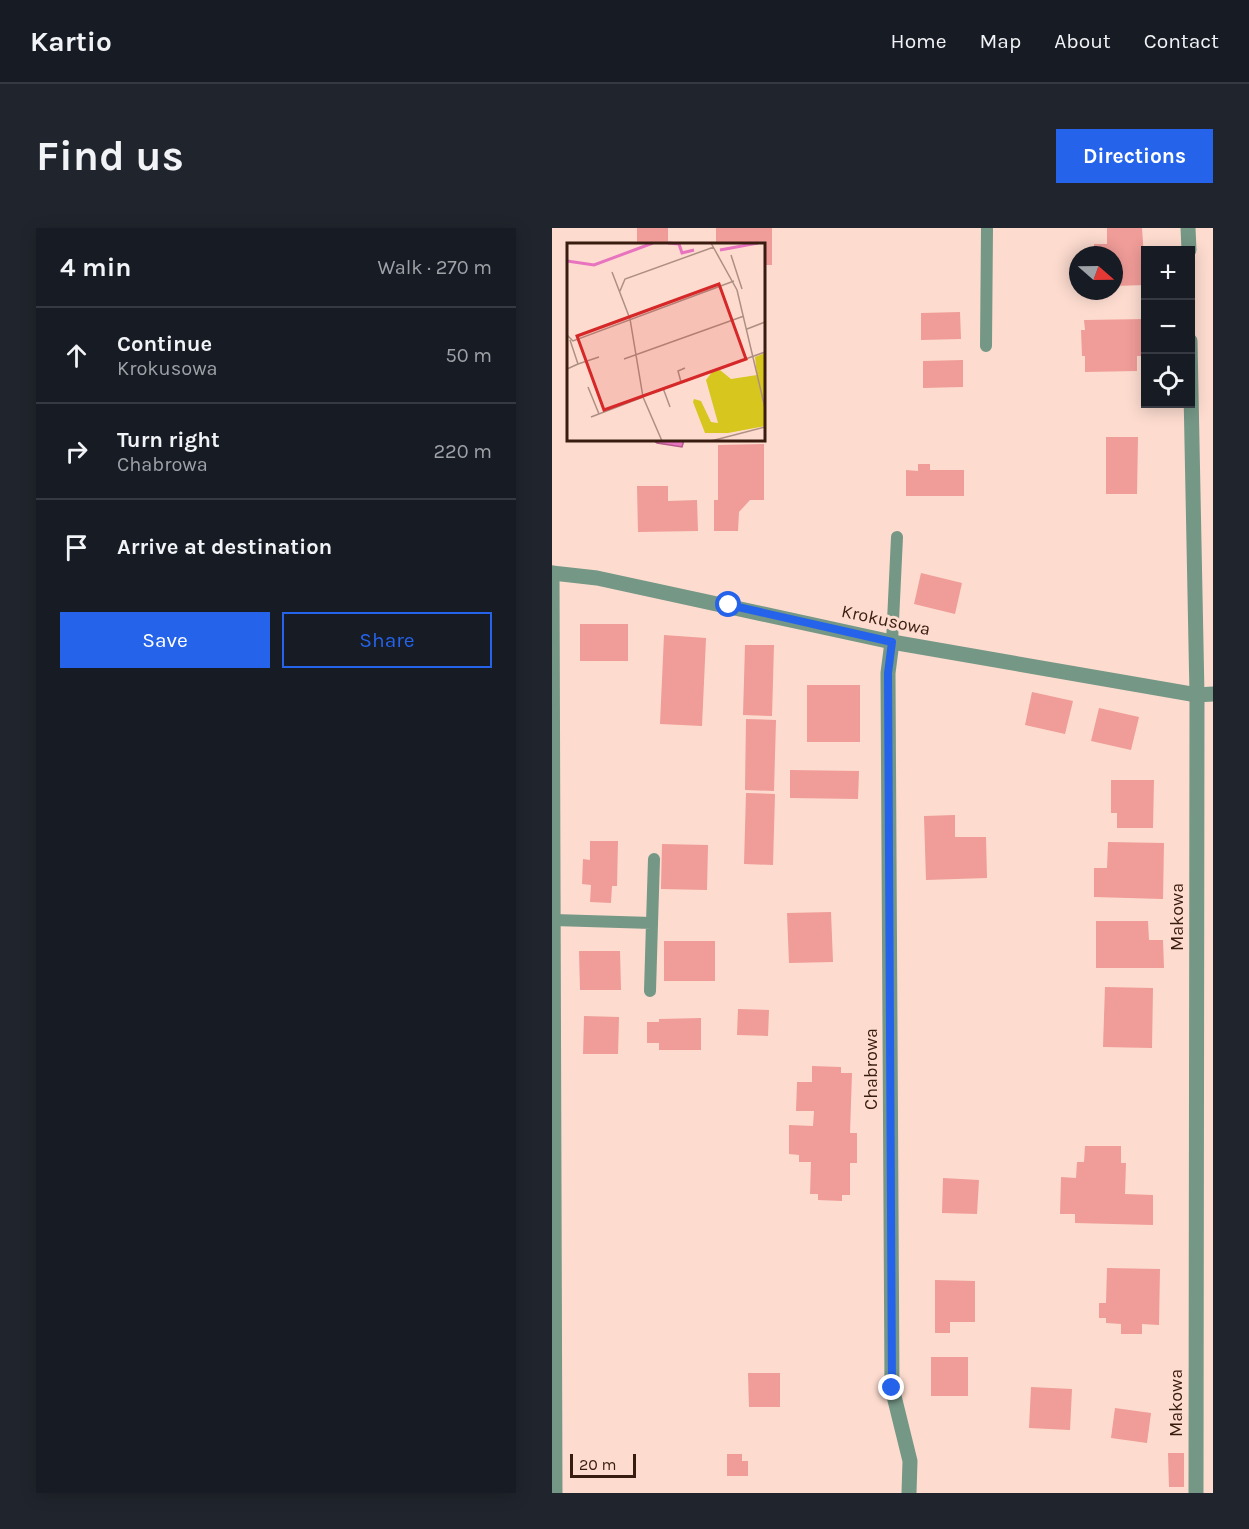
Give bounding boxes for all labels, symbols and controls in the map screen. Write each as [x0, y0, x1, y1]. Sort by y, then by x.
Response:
text: Kartio [30, 25, 112, 58]
text: Home [891, 29, 947, 53]
text: Map [980, 29, 1021, 53]
text: About [1054, 29, 1111, 53]
text: Contact [1144, 29, 1219, 53]
button: Directions [1056, 129, 1213, 183]
text: Find us [36, 131, 184, 181]
inset map [567, 243, 765, 441]
north arrow [1069, 246, 1123, 300]
map controls [1141, 246, 1195, 408]
button: + [1141, 246, 1195, 300]
text: 4 min [60, 252, 131, 283]
text: Walk · 270 m [378, 256, 492, 279]
button: − [1141, 300, 1195, 354]
text: Continue [117, 331, 212, 357]
icon: ahead [60, 339, 93, 372]
text: 50 m [445, 344, 492, 367]
button: locate [1141, 354, 1195, 408]
text: Krokusowa [117, 357, 218, 380]
text: Turn right [117, 427, 220, 453]
icon: right [60, 435, 93, 468]
text: 220 m [433, 440, 492, 463]
text: Chabrowa [117, 453, 208, 476]
icon: arrive [60, 531, 93, 564]
text: Arrive at destination [117, 534, 332, 560]
route start [715, 591, 741, 617]
street label: Krokusowa [839, 600, 933, 640]
button: Save [60, 612, 270, 668]
button: Share [282, 612, 492, 668]
street label: Makowa [1166, 883, 1188, 951]
street label: Chabrowa [860, 1028, 882, 1110]
street label: Makowa [1165, 1369, 1187, 1437]
route end [878, 1374, 904, 1400]
scale bar [570, 1451, 636, 1478]
text: 20 m [579, 1455, 617, 1474]

